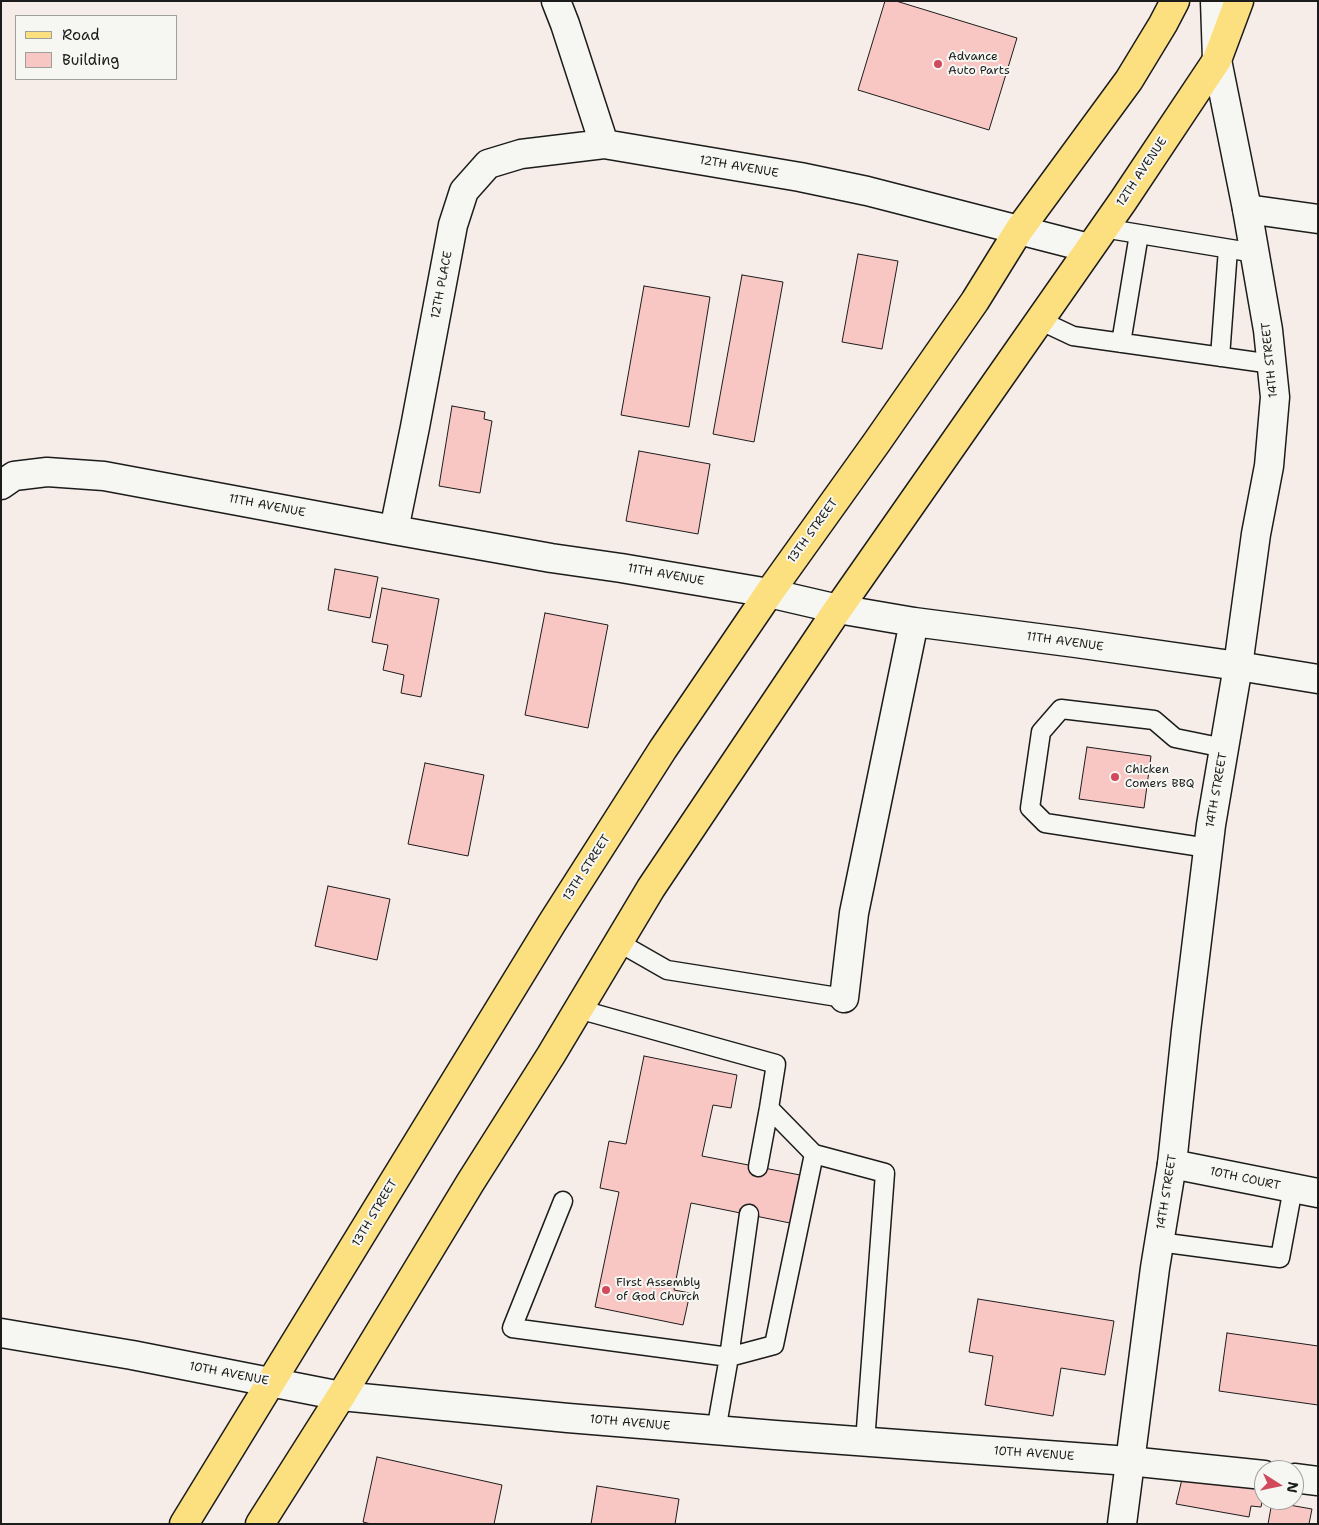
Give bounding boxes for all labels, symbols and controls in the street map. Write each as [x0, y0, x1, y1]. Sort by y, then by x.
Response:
legend [15, 15, 178, 80]
text: Road [62, 25, 100, 45]
text: Building [62, 50, 119, 70]
place label: Advance Auto Parts [948, 50, 1010, 78]
marker: Advance Auto Parts [932, 58, 944, 70]
street label: 12TH AVENUE [1114, 135, 1170, 209]
street label: 12TH AVENUE [698, 153, 780, 181]
street label: 12TH PLACE [428, 250, 456, 320]
street label: 14TH STREET [1259, 321, 1281, 399]
street label: 11TH AVENUE [227, 492, 307, 520]
street label: 13TH STREET [785, 496, 841, 566]
street label: 11TH AVENUE [626, 561, 706, 589]
street label: 11TH AVENUE [1026, 629, 1104, 655]
street label: 14TH STREET [1203, 751, 1231, 829]
place label: Chicken Comers BBQ [1125, 763, 1195, 791]
marker: Chicken Comers BBQ [1109, 771, 1121, 783]
street label: 13TH STREET [560, 832, 614, 904]
street label: 14TH STREET [1154, 1153, 1180, 1231]
street label: 10TH COURT [1208, 1165, 1282, 1193]
street label: 13TH STREET [349, 1177, 401, 1249]
place label: First Assembly of God Church [616, 1276, 700, 1304]
marker: First Assembly of God Church [600, 1284, 612, 1296]
street label: 10TH AVENUE [188, 1359, 270, 1389]
street label: 10TH AVENUE [589, 1412, 671, 1434]
street label: 10TH AVENUE [993, 1444, 1075, 1464]
north arrow [1254, 1460, 1304, 1510]
text: N [1283, 1480, 1303, 1494]

